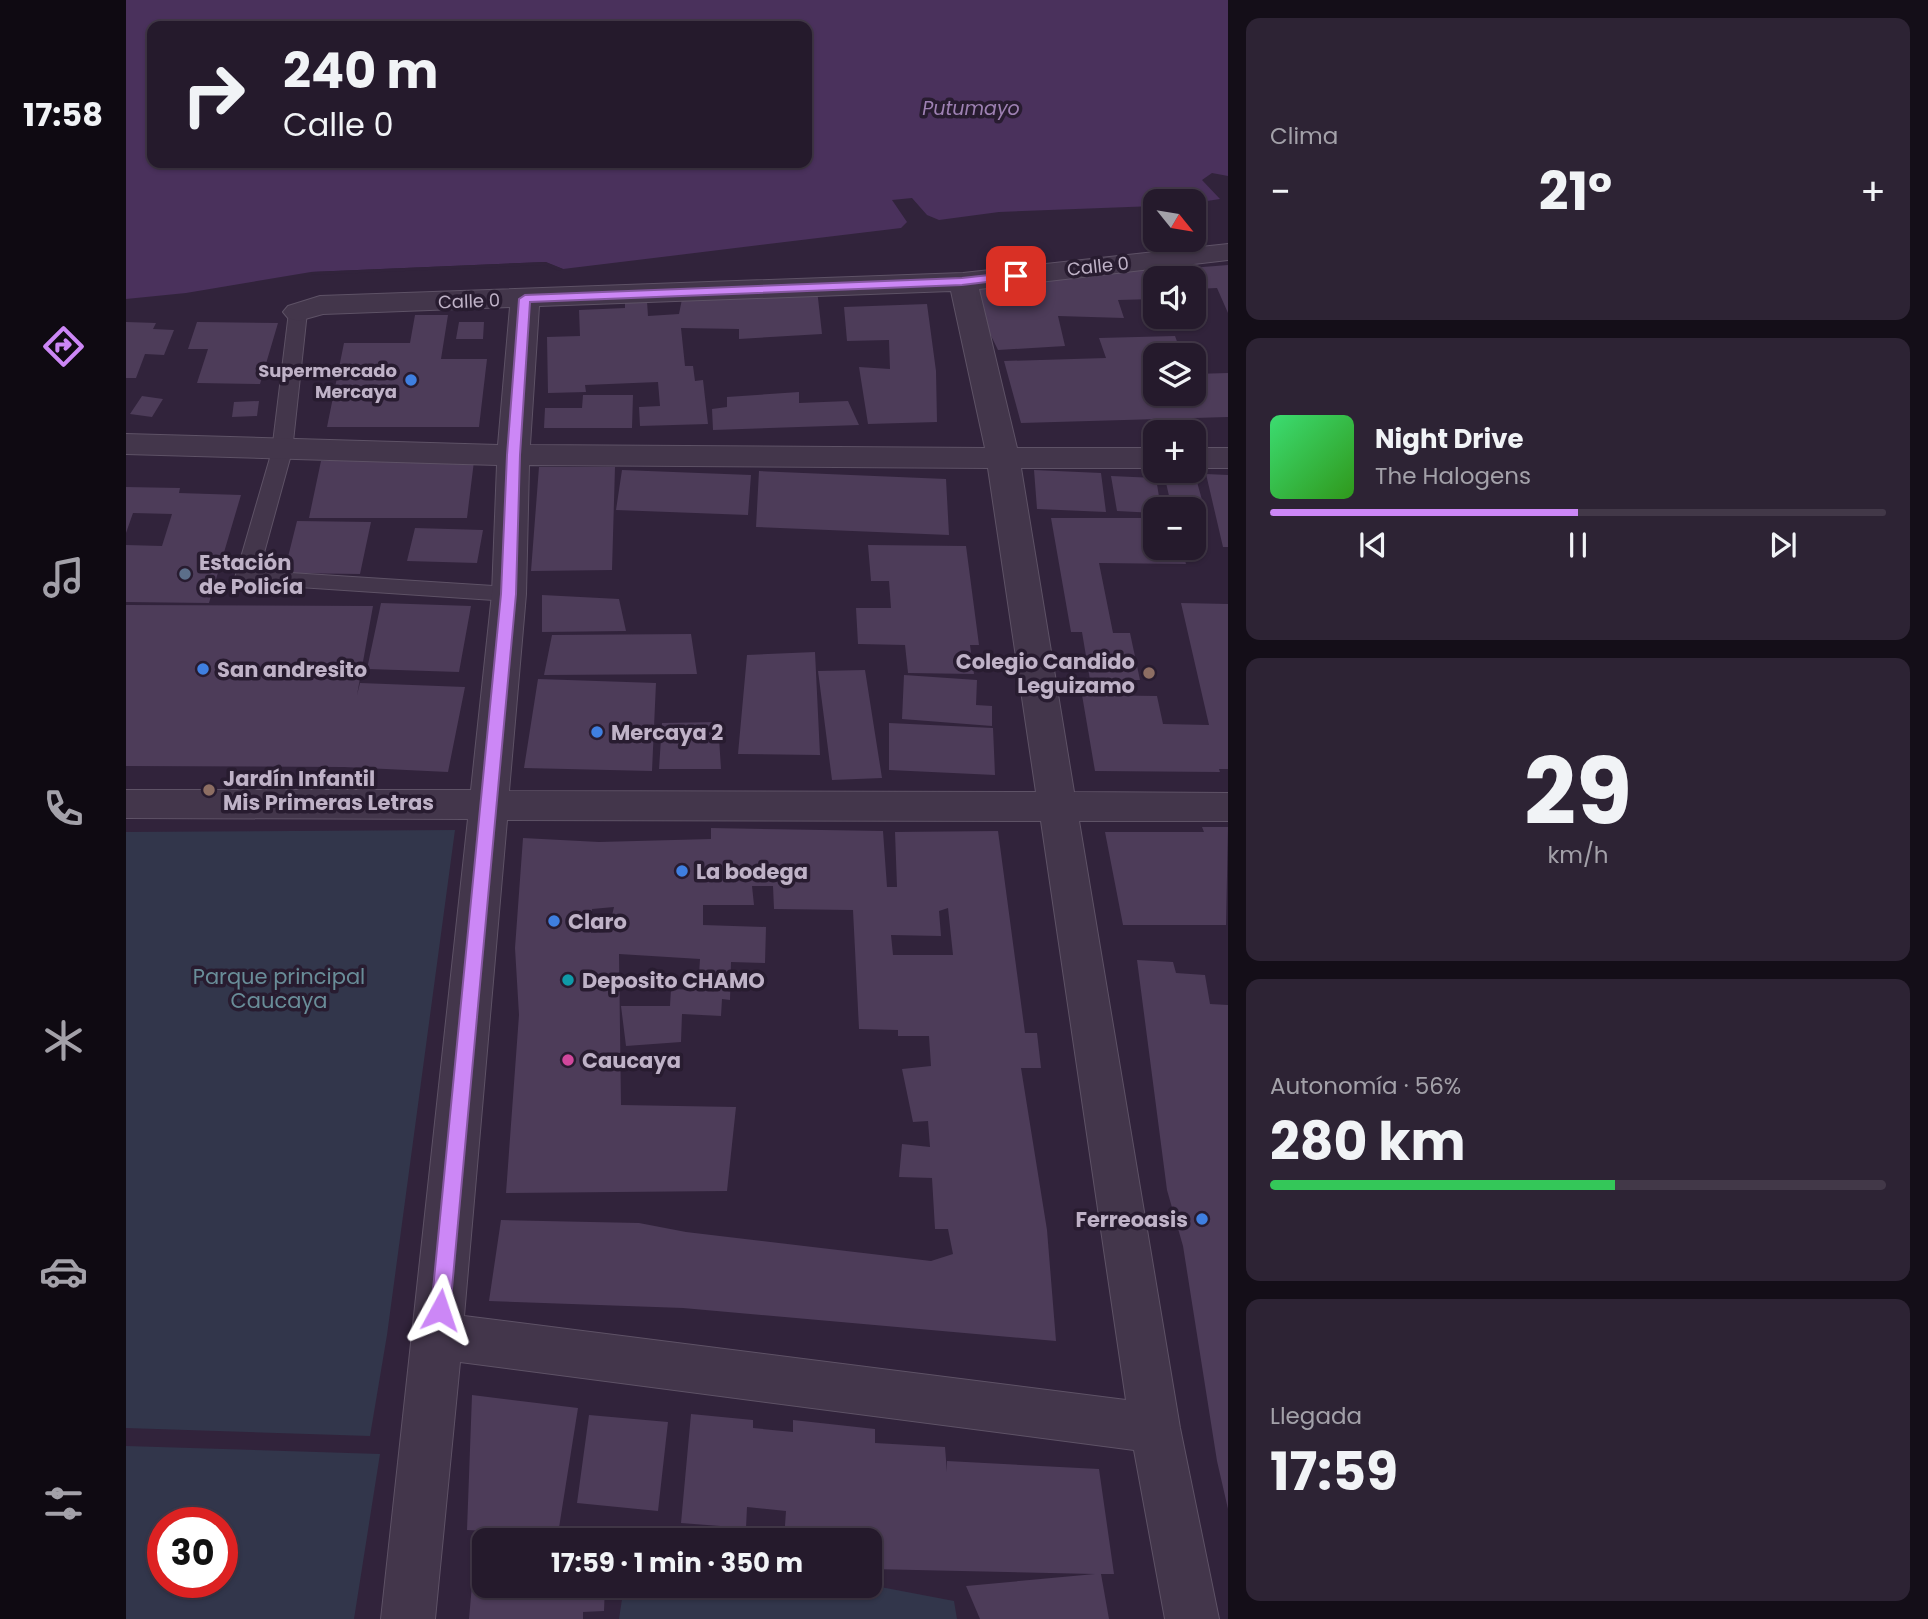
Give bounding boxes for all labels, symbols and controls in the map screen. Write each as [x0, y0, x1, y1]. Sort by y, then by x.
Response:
text: 240 m [283, 37, 438, 105]
icon: right [168, 49, 259, 140]
text: 17:58 [23, 92, 103, 137]
water label: Putumayo [922, 95, 1020, 122]
text: Calle 0 [283, 102, 394, 147]
text: Clima [1270, 120, 1338, 152]
text: 21° [1539, 155, 1612, 228]
text: − [1270, 165, 1291, 218]
text: + [1860, 165, 1886, 218]
north arrow [1143, 189, 1206, 252]
map controls [1143, 189, 1206, 560]
pin [986, 246, 1046, 306]
street label: Calle 0 [1066, 250, 1130, 282]
icon: arrive [997, 257, 1035, 295]
button: sound [1143, 266, 1206, 329]
street label: Calle 0 [437, 287, 501, 315]
icon: directions [39, 322, 88, 371]
button: layers [1143, 343, 1206, 406]
place label: Supermercado Mercaya [258, 358, 397, 404]
marker: Supermercado Mercaya [403, 372, 419, 388]
button: + [1143, 420, 1206, 483]
text: Night Drive [1375, 421, 1523, 457]
text: The Halogens [1375, 460, 1531, 492]
button: − [1143, 497, 1206, 560]
icon: previous [1354, 526, 1392, 564]
icon: pause [1559, 526, 1597, 564]
icon: next [1764, 526, 1802, 564]
place label: Estación de Policía [199, 548, 303, 601]
icon: music [39, 553, 88, 602]
marker: Estación de Policía [177, 566, 193, 582]
place label: Colegio Candido Leguizamo [956, 647, 1135, 700]
place label: San andresito [217, 655, 367, 684]
marker: San andresito [195, 661, 211, 677]
marker: Colegio Candido Leguizamo [1141, 665, 1157, 681]
place label: Mercaya 2 [611, 718, 723, 747]
marker: Mercaya 2 [589, 724, 605, 740]
text: 29 [1524, 728, 1632, 856]
place label: Jardín Infantil Mis Primeras Letras [223, 764, 434, 817]
marker: Jardín Infantil Mis Primeras Letras [201, 782, 217, 798]
icon: phone [39, 784, 88, 833]
text: km/h [1547, 839, 1609, 871]
place label: La bodega [696, 857, 808, 886]
marker: La bodega [674, 863, 690, 879]
place label: Claro [568, 907, 627, 936]
marker: Claro [546, 913, 562, 929]
park label: Parque principal Caucaya [193, 962, 365, 1015]
place label: Deposito CHAMO [582, 966, 765, 995]
marker: Deposito CHAMO [560, 972, 576, 988]
icon: climate [39, 1016, 88, 1065]
place label: Caucaya [582, 1046, 681, 1075]
marker: Caucaya [560, 1052, 576, 1068]
text: Autonomía · 56% [1270, 1070, 1461, 1102]
text: 280 km [1270, 1105, 1466, 1178]
place label: Ferreoasis [1075, 1205, 1188, 1234]
marker: Ferreoasis [1194, 1211, 1210, 1227]
icon: car [39, 1247, 88, 1296]
position arrow [403, 1273, 477, 1347]
text: Llegada [1270, 1400, 1362, 1432]
text: 17:59 [1270, 1435, 1398, 1508]
icon: filters [39, 1479, 88, 1528]
speed limit sign: 30 [147, 1507, 238, 1598]
text: 17:59 · 1 min · 350 m [551, 1545, 803, 1581]

